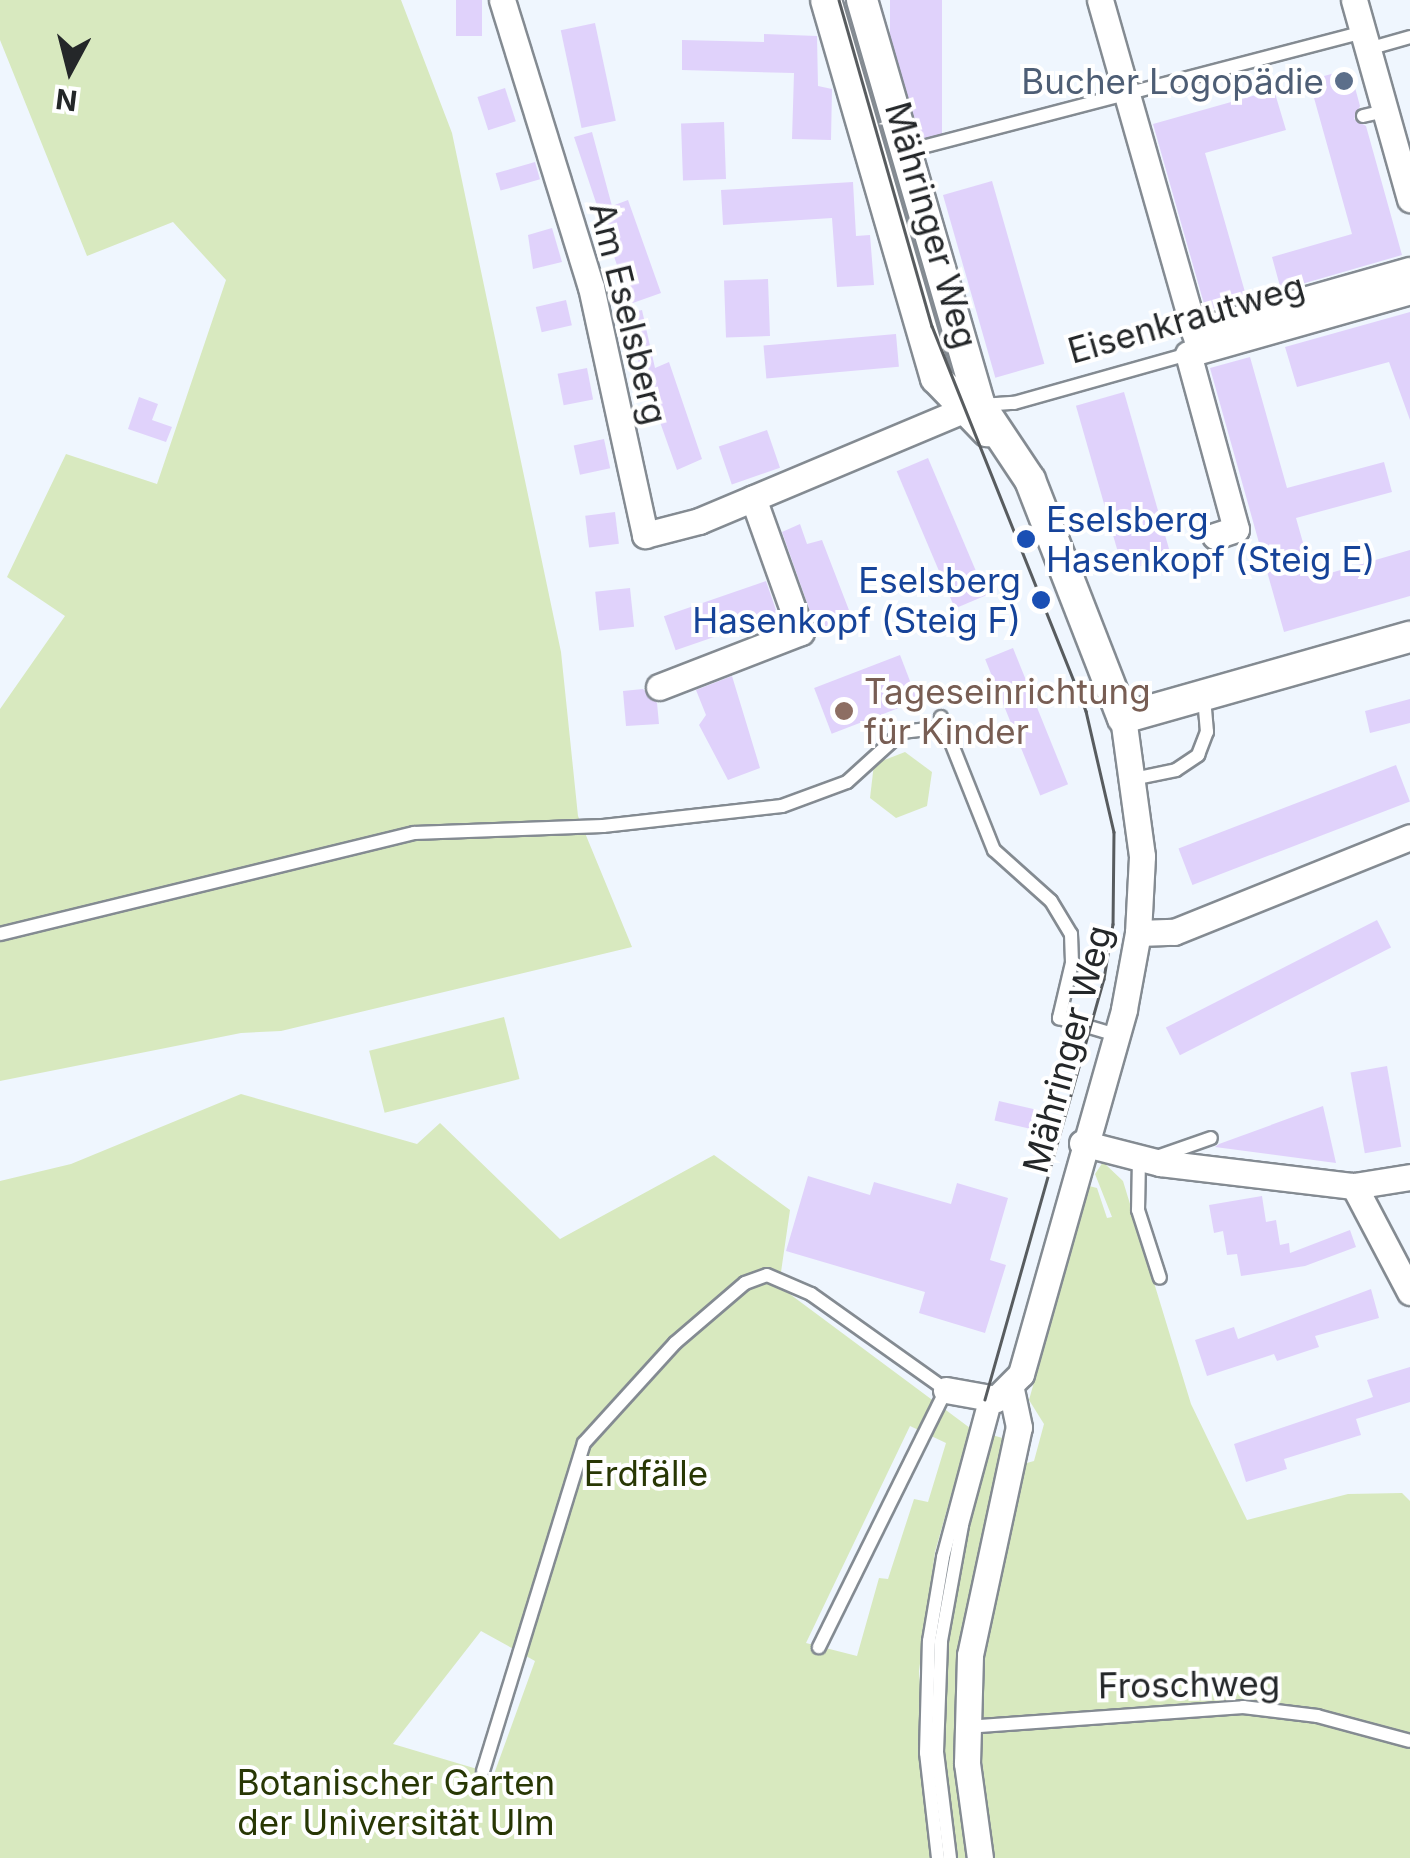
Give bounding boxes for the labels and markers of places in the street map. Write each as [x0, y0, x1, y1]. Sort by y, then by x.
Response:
place label: Bucher Logopädie [1021, 60, 1324, 102]
marker: Bucher Logopädie [1333, 70, 1355, 92]
place label: Eselsberg Hasenkopf (Steig E) [1046, 498, 1375, 580]
marker: Eselsberg Hasenkopf (Steig E) [1015, 528, 1037, 550]
place label: Eselsberg Hasenkopf (Steig F) [692, 559, 1021, 641]
marker: Eselsberg Hasenkopf (Steig F) [1030, 589, 1052, 611]
place label: Tageseinrichtung für Kinder [864, 670, 1151, 752]
marker: Tageseinrichtung für Kinder [833, 700, 855, 722]

